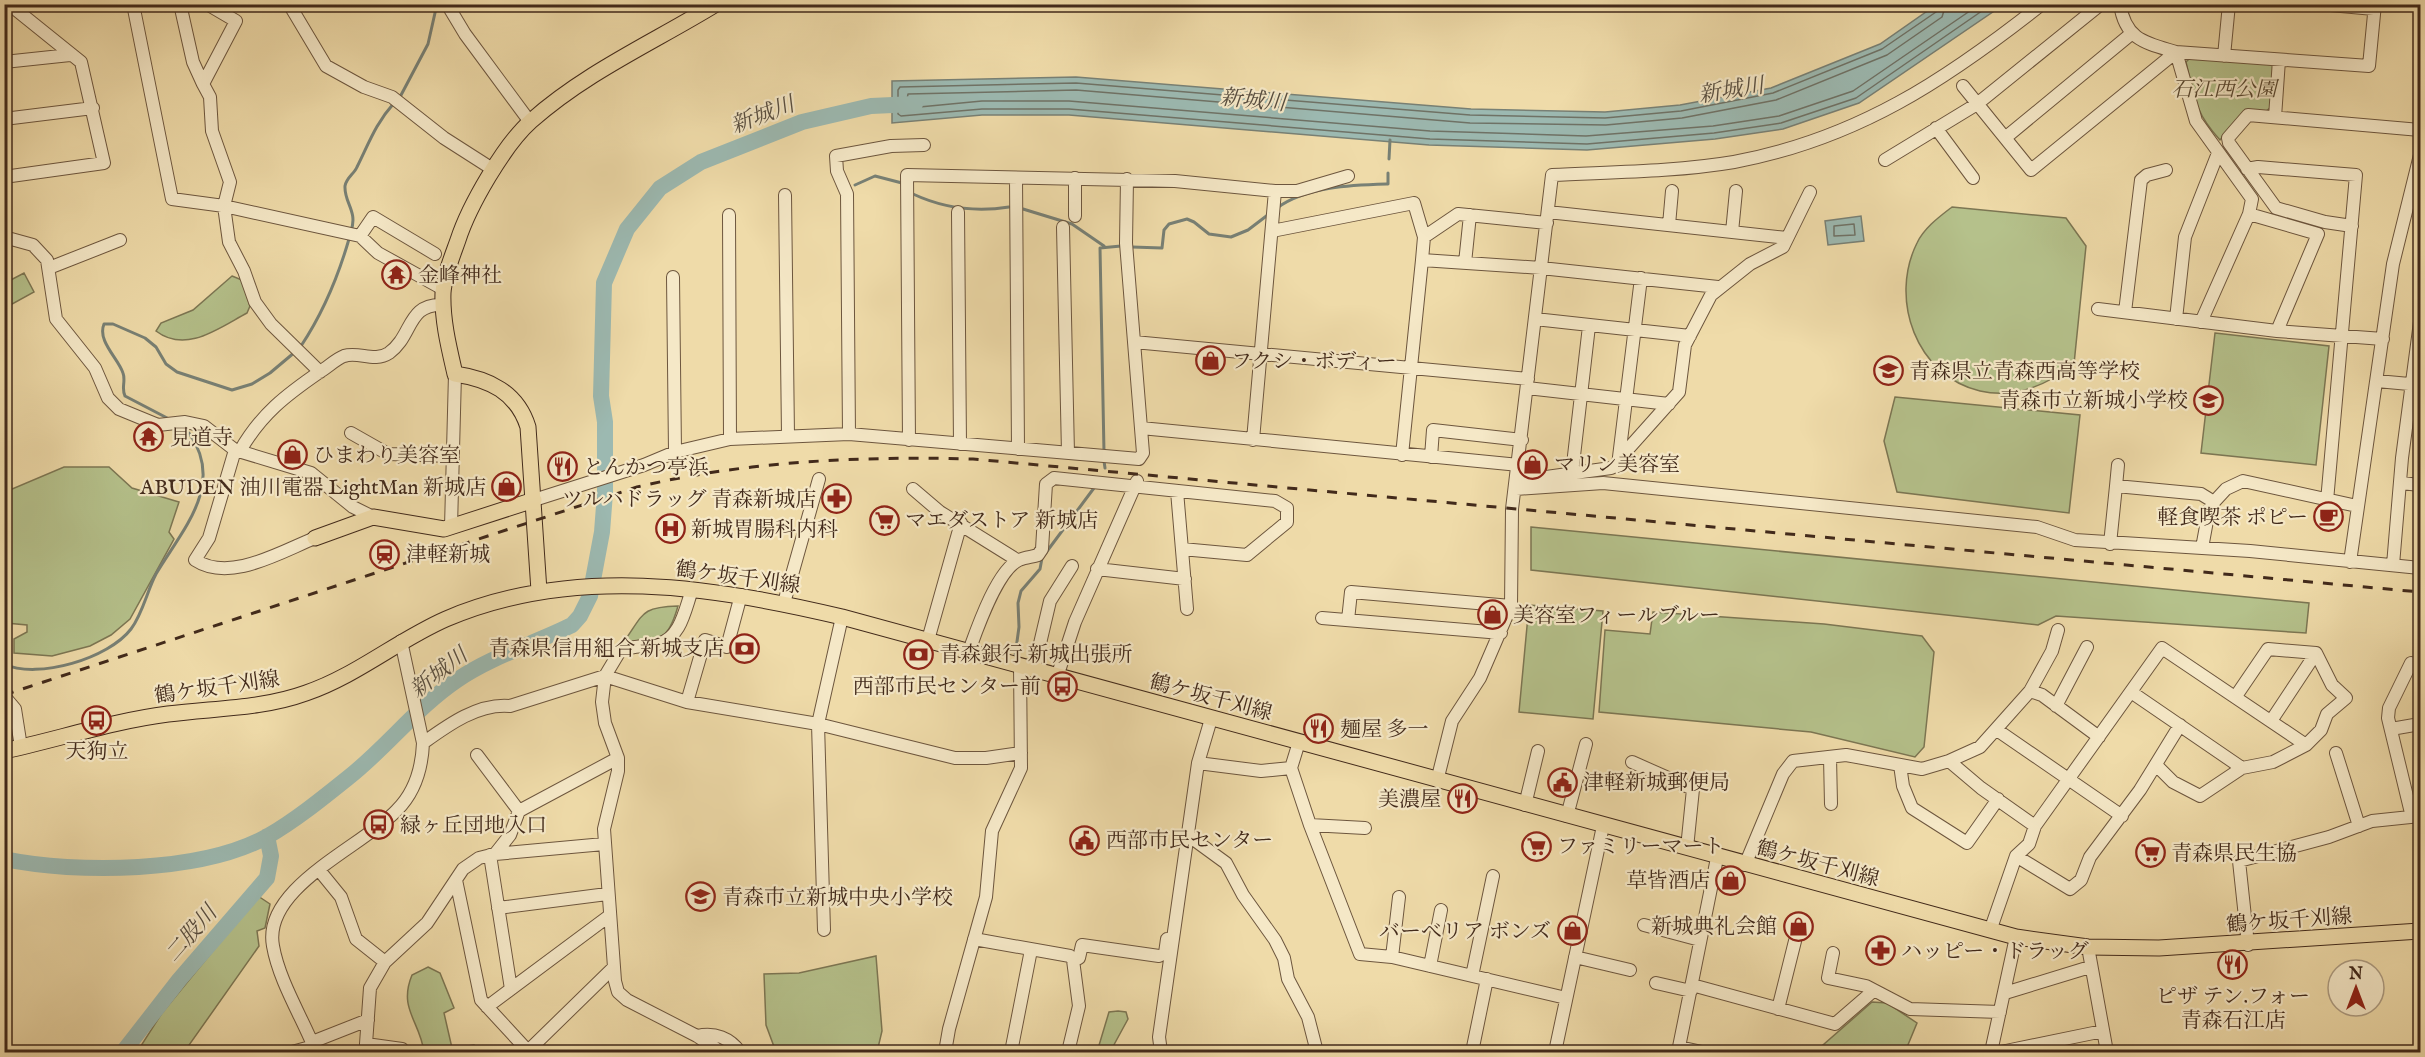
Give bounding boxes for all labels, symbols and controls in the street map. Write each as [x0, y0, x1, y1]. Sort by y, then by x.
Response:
water label: 新城川 [1697, 72, 1768, 110]
park label: 石江西公園 [2172, 77, 2279, 104]
water label: 新城川 [1219, 84, 1289, 118]
water label: 新城川 [727, 90, 800, 141]
temple icon: 金峰神社 [381, 259, 413, 291]
place label: 金峰神社 [418, 263, 502, 290]
shop icon: フクシ・ボディー [1194, 345, 1226, 377]
place label: フクシ・ボディー [1231, 349, 1397, 376]
school or university icon: 青森県立青森西高等学校 [1872, 355, 1904, 387]
place label: 青森県立青森西高等学校 [1909, 359, 2140, 386]
school or university icon: 青森市立新城小学校 [2193, 384, 2225, 416]
place label: 青森市立新城小学校 [1999, 388, 2188, 415]
temple icon: 見道寺 [133, 421, 165, 453]
place label: 見道寺 [170, 425, 233, 452]
shop icon: ひまわり美容室 [276, 439, 308, 471]
place label: ひまわり美容室 [313, 443, 460, 470]
shop icon: マリン美容室 [1517, 448, 1549, 480]
restaurant icon: とんかつ亭浜 [546, 451, 578, 483]
place label: マリン美容室 [1554, 452, 1680, 479]
place label: とんかつ亭浜 [583, 455, 709, 482]
shop icon: ABUDEN 油川電器 LightMan 新城店 [491, 471, 523, 503]
place label: ABUDEN 油川電器 LightMan 新城店 [139, 475, 486, 502]
pharmacy icon: ツルハドラッグ 青森新城店 [821, 483, 853, 515]
place label: ツルハドラッグ 青森新城店 [562, 487, 816, 514]
cafe icon: 軽食喫茶 ポピー [2313, 501, 2345, 533]
supermarket icon: マエダストア 新城店 [868, 504, 900, 536]
place label: 軽食喫茶 ポピー [2157, 505, 2308, 532]
place label: マエダストア 新城店 [905, 508, 1098, 535]
hospital icon: 新城胃腸科内科 [654, 513, 686, 545]
place label: 新城胃腸科内科 [691, 517, 838, 544]
station icon: 津軽新城 [369, 538, 401, 570]
place label: 津軽新城 [406, 542, 490, 569]
street label: 鶴ケ坂千刈線 [674, 556, 802, 601]
shop icon: 美容室フィールブルー [1476, 599, 1508, 631]
place label: 美容室フィールブルー [1513, 603, 1720, 630]
bank icon: 青森県信用組合 新城支店 [729, 632, 761, 664]
place label: 青森県信用組合 新城支店 [488, 636, 724, 663]
bank icon: 青森銀行 新城出張所 [902, 638, 934, 670]
water label: 新城川 [405, 641, 475, 705]
place label: 青森銀行 新城出張所 [939, 642, 1133, 669]
street label: 鶴ケ坂千刈線 [153, 666, 281, 711]
street label: 鶴ケ坂千刈線 [1146, 669, 1275, 728]
bus stop icon: 西部市民センター前 [1046, 670, 1078, 702]
place label: 西部市民センター前 [853, 674, 1041, 701]
bus stop icon: 天狗立 [81, 704, 113, 736]
restaurant icon: 麺屋 多一 [1303, 713, 1335, 745]
place label: 麺屋 多一 [1340, 717, 1429, 744]
place label: 天狗立 [66, 739, 129, 766]
public building icon: 津軽新城郵便局 [1546, 766, 1578, 798]
place label: 津軽新城郵便局 [1583, 770, 1730, 797]
restaurant icon: 美濃屋 [1446, 783, 1478, 815]
place label: 美濃屋 [1378, 787, 1441, 814]
bus stop icon: 緑ヶ丘団地入口 [363, 809, 395, 841]
place label: 緑ヶ丘団地入口 [400, 813, 547, 840]
public building icon: 西部市民センター [1069, 824, 1101, 856]
place label: 西部市民センター [1106, 828, 1273, 855]
supermarket icon: ファミリーマート [1520, 830, 1552, 862]
place label: ファミリーマート [1557, 834, 1725, 861]
street label: 鶴ケ坂千刈線 [1753, 835, 1882, 894]
supermarket icon: 青森県民生協 [2134, 837, 2166, 869]
place label: 青森県民生協 [2171, 841, 2297, 868]
shop icon: 草皆酒店 [1715, 864, 1747, 896]
place label: 草皆酒店 [1626, 868, 1710, 895]
school or university icon: 青森市立新城中央小学校 [685, 881, 717, 913]
place label: 青森市立新城中央小学校 [722, 885, 953, 912]
water label: 二股川 [159, 899, 225, 968]
street label: 鶴ケ坂千刈線 [2225, 904, 2353, 939]
shop icon: 新城典礼会館 [1782, 910, 1814, 942]
place label: 新城典礼会館 [1651, 914, 1777, 941]
shop icon: バーべリア ボンズ [1556, 915, 1588, 947]
place label: バーべリア ボンズ [1379, 919, 1551, 946]
pharmacy icon: ハッピー・ドラッグ [1864, 935, 1896, 967]
place label: ハッピー・ドラッグ [1901, 939, 2089, 966]
restaurant icon: ピザ テン.フォー 青森石江店 [2217, 949, 2249, 981]
north arrow [2326, 958, 2386, 1018]
text: N [2348, 965, 2363, 985]
place label: ピザ テン.フォー 青森石江店 [2156, 984, 2310, 1035]

